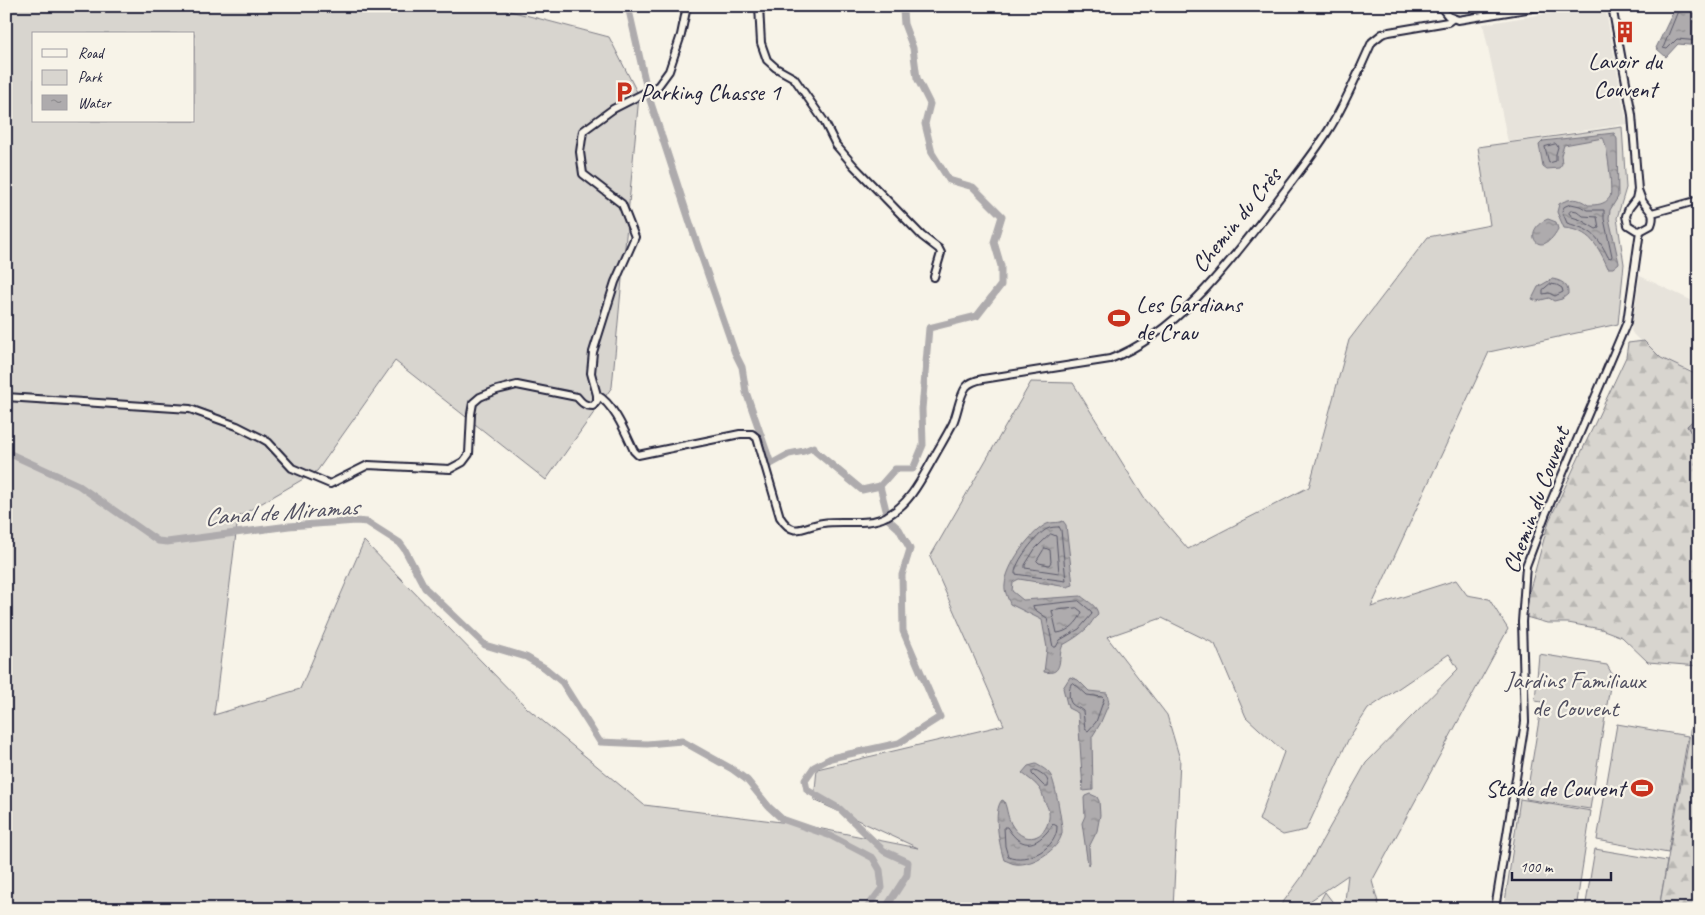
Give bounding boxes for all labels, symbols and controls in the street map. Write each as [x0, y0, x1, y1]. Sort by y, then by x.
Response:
building icon: Lavoir du Couvent [1612, 19, 1638, 45]
legend [32, 32, 195, 122]
text: Road [78, 44, 105, 63]
place label: Lavoir du Couvent [1588, 46, 1664, 104]
text: Park [78, 68, 103, 87]
place label: Parking Chasse 1 [640, 77, 782, 107]
parking icon: Parking Chasse 1 [611, 79, 637, 105]
text: Water [78, 94, 112, 113]
street label: Chemin du Crès [1185, 159, 1289, 278]
place label: Les Gardians de Crau [1136, 289, 1243, 347]
sports icon: Les Gardians de Crau [1106, 305, 1132, 331]
street label: Chemin du Couvent [1496, 421, 1577, 577]
water label: Canal de Miramas [203, 490, 364, 533]
park label: Jardins Familiaux de Couvent [1504, 665, 1647, 723]
place label: Stade de Couvent [1485, 773, 1628, 803]
sports icon: Stade de Couvent [1629, 775, 1655, 801]
scale bar [1512, 850, 1611, 882]
text: 100 m [1520, 858, 1554, 877]

